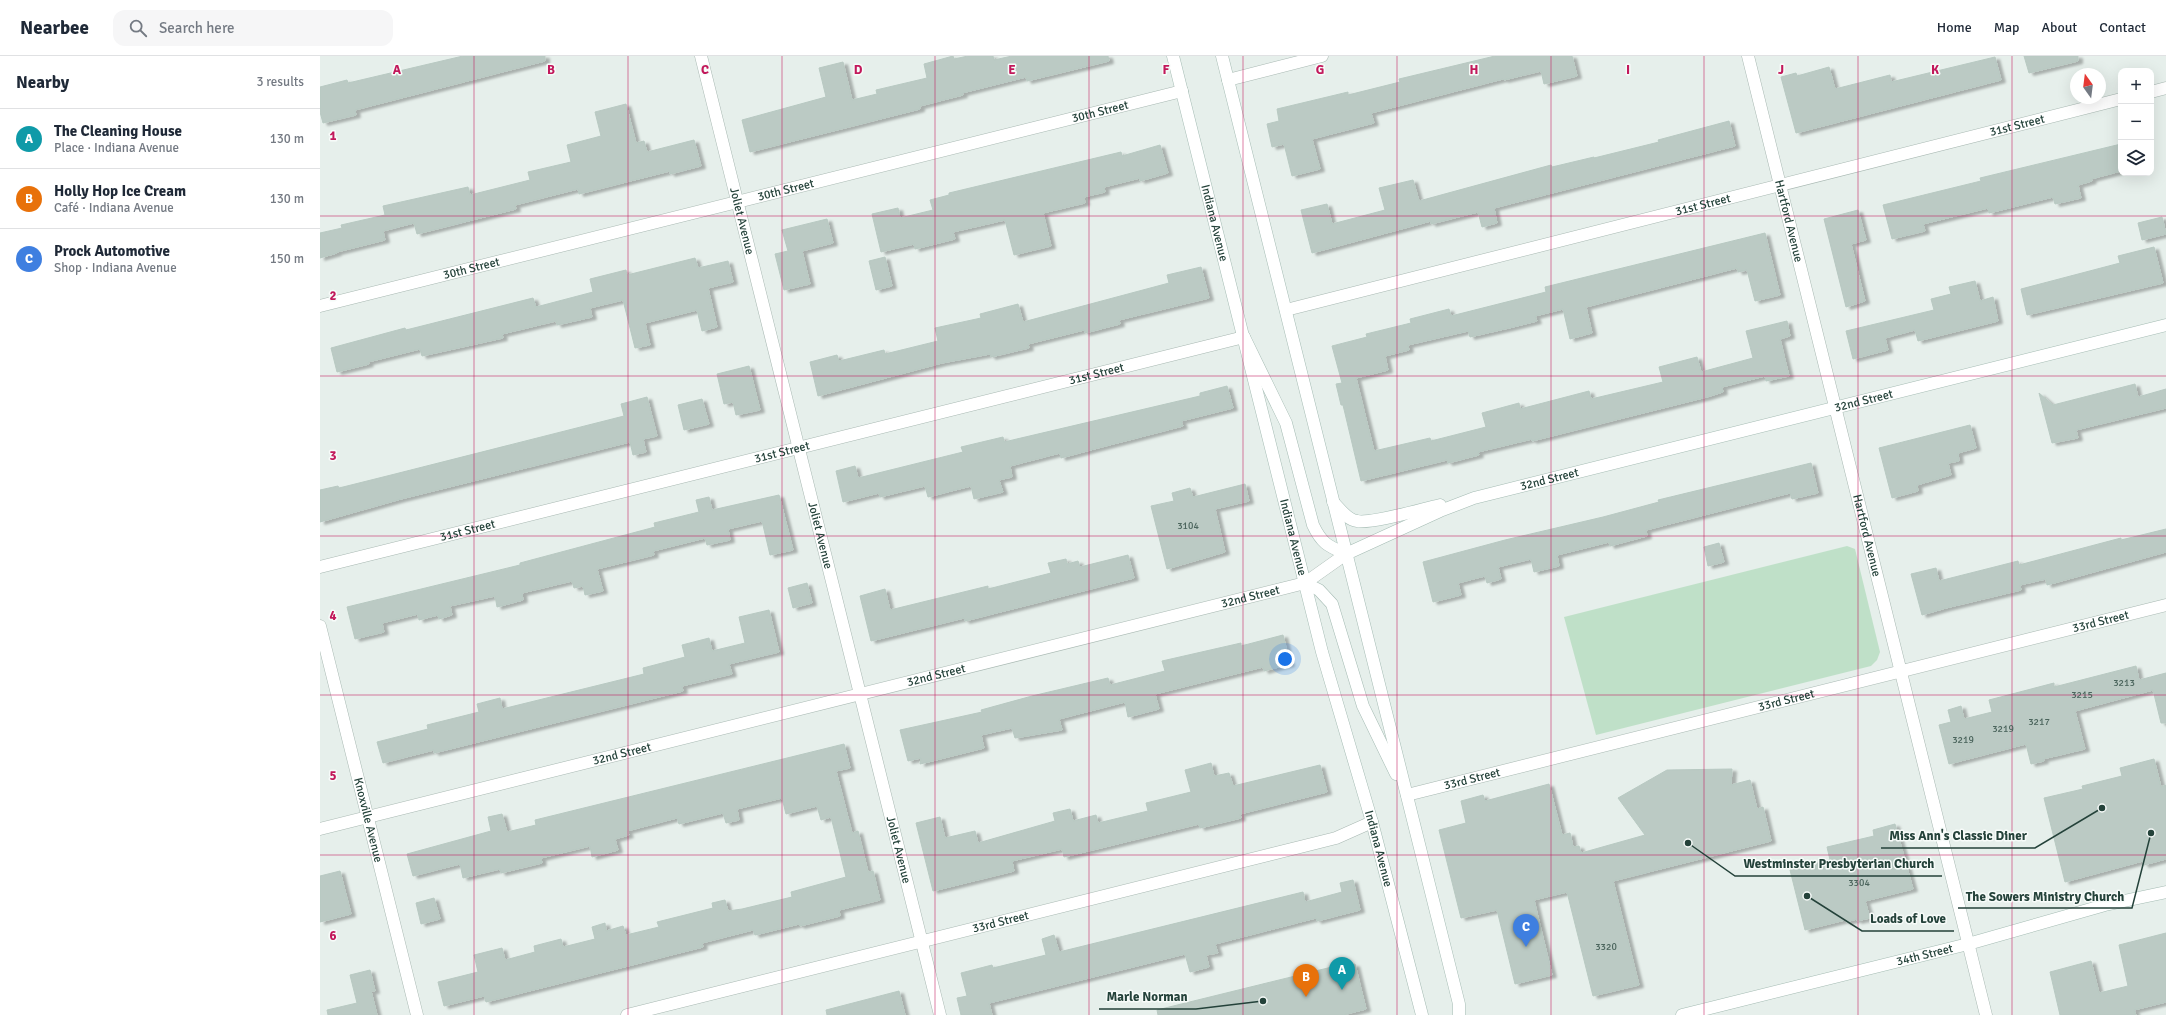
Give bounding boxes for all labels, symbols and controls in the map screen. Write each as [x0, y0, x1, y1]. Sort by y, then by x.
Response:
search box [113, 10, 393, 46]
text: Nearbee [20, 16, 89, 40]
icon: search [127, 17, 149, 39]
text: Search here [159, 19, 235, 37]
text: Home [1937, 19, 1972, 36]
text: Map [1994, 19, 2019, 36]
text: About [2041, 19, 2077, 36]
text: Contact [2099, 19, 2146, 36]
text: A [393, 62, 402, 78]
text: B [547, 62, 555, 78]
text: C [701, 62, 709, 78]
text: D [854, 62, 863, 78]
text: E [1008, 62, 1016, 78]
text: F [1163, 62, 1170, 78]
text: G [1316, 62, 1324, 78]
text: H [1470, 62, 1478, 78]
text: I [1626, 62, 1630, 78]
text: J [1778, 62, 1784, 78]
text: K [1931, 62, 1939, 78]
north arrow [2070, 68, 2106, 104]
map controls [2118, 68, 2154, 176]
button: + [2118, 68, 2154, 104]
text: Nearby [16, 72, 69, 93]
text: 3 results [256, 74, 304, 90]
street label: 30th Street [1070, 97, 1130, 126]
button: − [2118, 104, 2154, 140]
street label: 31st Street [1988, 111, 2046, 139]
text: The Cleaning House [54, 122, 182, 140]
text: 1 [329, 128, 337, 144]
text: A [25, 131, 33, 147]
text: 130 m [270, 131, 304, 147]
text: Place · Indiana Avenue [54, 140, 179, 156]
button: layers [2118, 140, 2154, 176]
street label: 30th Street [756, 176, 816, 204]
street label: Hartford Avenue [1772, 178, 1806, 264]
text: Holly Hop Ice Cream [54, 182, 186, 200]
street label: Indiana Avenue [1198, 183, 1232, 263]
street label: Joliet Avenue [727, 186, 758, 256]
street label: 31st Street [1674, 190, 1732, 219]
text: B [25, 191, 33, 207]
text: 130 m [270, 191, 304, 207]
text: Café · Indiana Avenue [54, 200, 174, 216]
text: Prock Automotive [54, 242, 170, 260]
text: C [25, 251, 33, 267]
text: 150 m [270, 251, 304, 267]
street label: 30th Street [442, 254, 501, 283]
text: Shop · Indiana Avenue [54, 260, 177, 276]
text: 2 [329, 288, 337, 304]
street label: 31st Street [1067, 360, 1125, 388]
street label: 32nd Street [1833, 386, 1894, 415]
street label: 31st Street [753, 438, 811, 466]
text: 3 [329, 448, 337, 464]
street label: 32nd Street [1518, 465, 1580, 494]
street label: Hartford Avenue [1850, 493, 1884, 578]
street label: Indiana Avenue [1276, 497, 1310, 577]
street label: Joliet Avenue [805, 500, 836, 571]
street label: 31st Street [438, 516, 497, 544]
house number: 3104 [1177, 520, 1199, 532]
street label: 32nd Street [1220, 582, 1281, 611]
street label: 33rd Street [2071, 607, 2130, 636]
text: 4 [329, 608, 337, 624]
your location [1275, 649, 1295, 669]
street label: 32nd Street [905, 661, 967, 690]
house number: 3213 [2113, 677, 2135, 689]
street label: 33rd Street [1757, 686, 1816, 714]
house number: 3215 [2071, 689, 2093, 701]
house number: 3217 [2028, 716, 2050, 728]
house number: 3219 [1992, 723, 2014, 735]
house number: 3219 [1952, 734, 1974, 746]
street label: 32nd Street [591, 739, 653, 768]
street label: 33rd Street [1442, 764, 1502, 793]
text: 5 [329, 768, 337, 784]
street label: Knoxville Avenue [351, 776, 386, 864]
street label: Indiana Avenue [1361, 809, 1396, 889]
street label: Joliet Avenue [883, 815, 914, 885]
callout: Miss Ann's Classic Diner [1881, 823, 2035, 848]
text: Miss Ann's Classic Diner [1889, 828, 2028, 844]
callout: Westminster Presbyterian Church [1735, 851, 1942, 876]
text: Westminster Presbyterian Church [1744, 856, 1934, 872]
house number: 3304 [1848, 877, 1870, 889]
callout: The Sowers Ministry Church [1958, 883, 2132, 908]
text: The Sowers Ministry Church [1966, 889, 2124, 905]
callout: Loads of Love [1862, 906, 1954, 931]
street label: 33rd Street [971, 907, 1030, 936]
text: Loads of Love [1870, 911, 1947, 927]
pin: C [1513, 914, 1539, 947]
text: 6 [329, 928, 337, 944]
house number: 3320 [1595, 941, 1617, 953]
street label: 34th Street [1895, 941, 1954, 969]
pin: A [1329, 957, 1355, 990]
pin: B [1293, 964, 1319, 997]
callout: Marle Norman [1099, 984, 1196, 1009]
text: Marle Norman [1106, 989, 1188, 1005]

